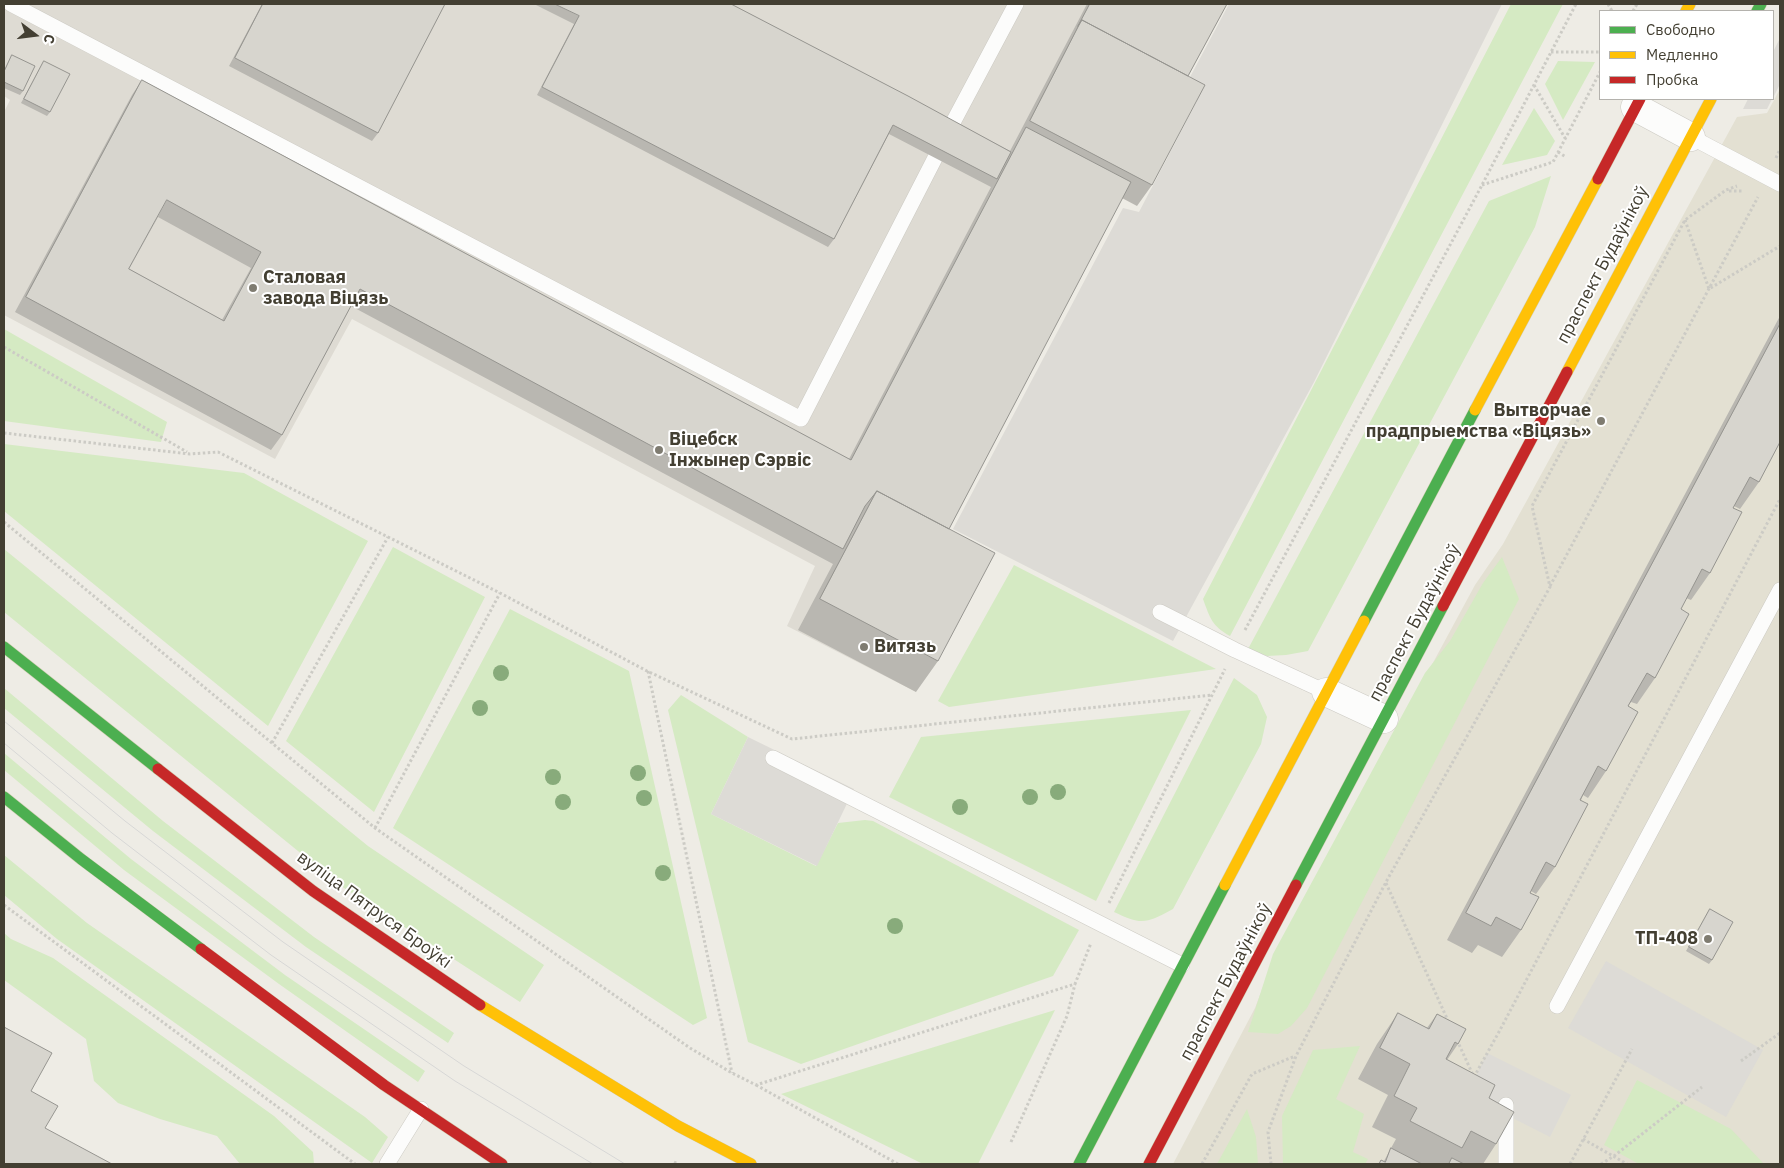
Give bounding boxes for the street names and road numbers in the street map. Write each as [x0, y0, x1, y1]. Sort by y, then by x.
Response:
street label: праспект Будаўнікоў [1552, 183, 1654, 347]
street label: праспект Будаўнікоў [1364, 541, 1466, 705]
street label: вуліца Пятруся Броўкі [293, 847, 455, 973]
street label: праспект Будаўнікоў [1175, 900, 1277, 1064]

